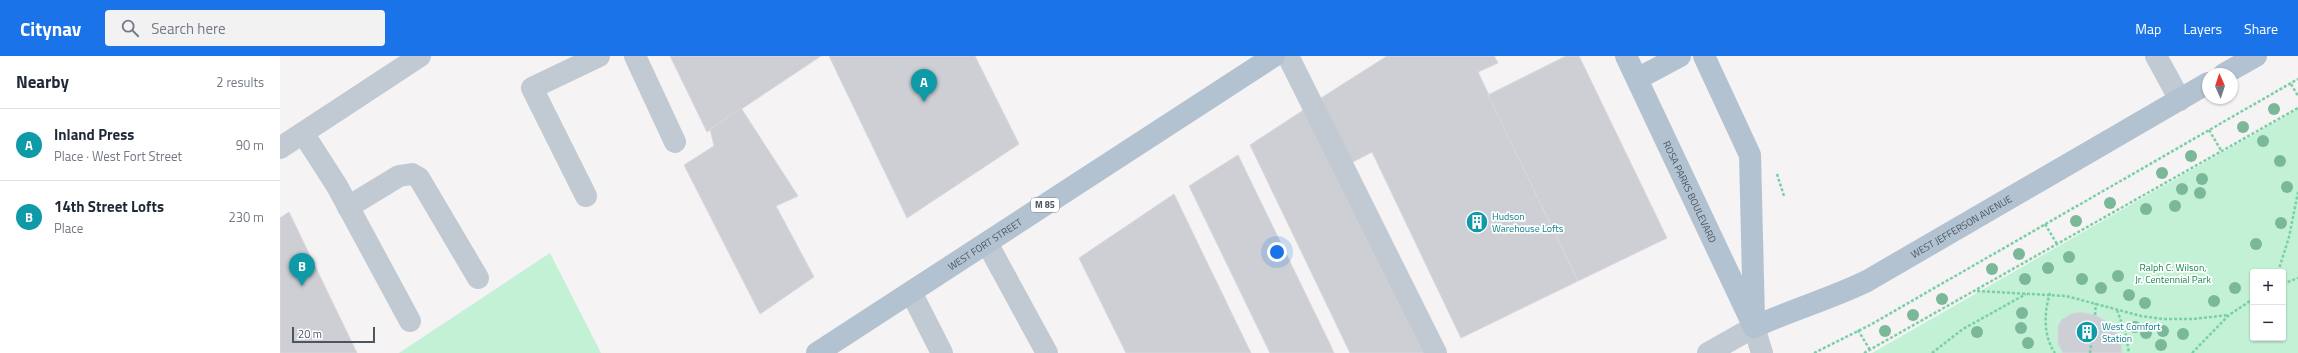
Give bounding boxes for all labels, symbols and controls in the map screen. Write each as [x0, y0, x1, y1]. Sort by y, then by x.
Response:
search box [105, 10, 385, 46]
text: Citynav [20, 14, 81, 43]
icon: search [119, 17, 141, 39]
text: Search here [151, 17, 226, 40]
text: Map [2135, 18, 2161, 39]
text: Layers [2183, 18, 2222, 39]
text: Share [2244, 18, 2278, 39]
north arrow [2202, 68, 2238, 104]
text: Nearby [16, 69, 69, 95]
pin: A [911, 69, 937, 102]
text: 2 results [216, 72, 264, 92]
text: Inland Press [54, 123, 134, 146]
text: A [25, 135, 33, 155]
text: 90 m [236, 135, 264, 155]
street label: ROSA PARKS BOULEVARD [1659, 138, 1720, 245]
text: Place · West Fort Street [54, 146, 182, 166]
street label: WEST JEFFERSON AVENUE [1908, 191, 2015, 262]
text: 14th Street Lofts [54, 195, 164, 218]
road number: M 85 [1031, 198, 1059, 212]
text: B [25, 207, 33, 227]
text: 230 m [228, 207, 264, 227]
building icon: Hudson Warehouse Lofts [1464, 209, 1490, 235]
place label: Hudson Warehouse Lofts [1492, 209, 1564, 236]
street label: WEST FORT STREET [945, 214, 1026, 274]
text: Place [54, 218, 83, 238]
your location [1267, 242, 1287, 262]
pin: B [289, 253, 315, 286]
park label: Ralph C. Wilson, Jr. Centennial Park [2135, 260, 2211, 287]
map controls [2250, 269, 2286, 341]
button: + [2250, 269, 2286, 305]
button: − [2250, 305, 2286, 341]
building icon: West Comfort Station [2074, 319, 2100, 345]
place label: West Comfort Station [2102, 319, 2161, 346]
scale bar [292, 325, 375, 344]
text: 20 m [298, 326, 322, 342]

